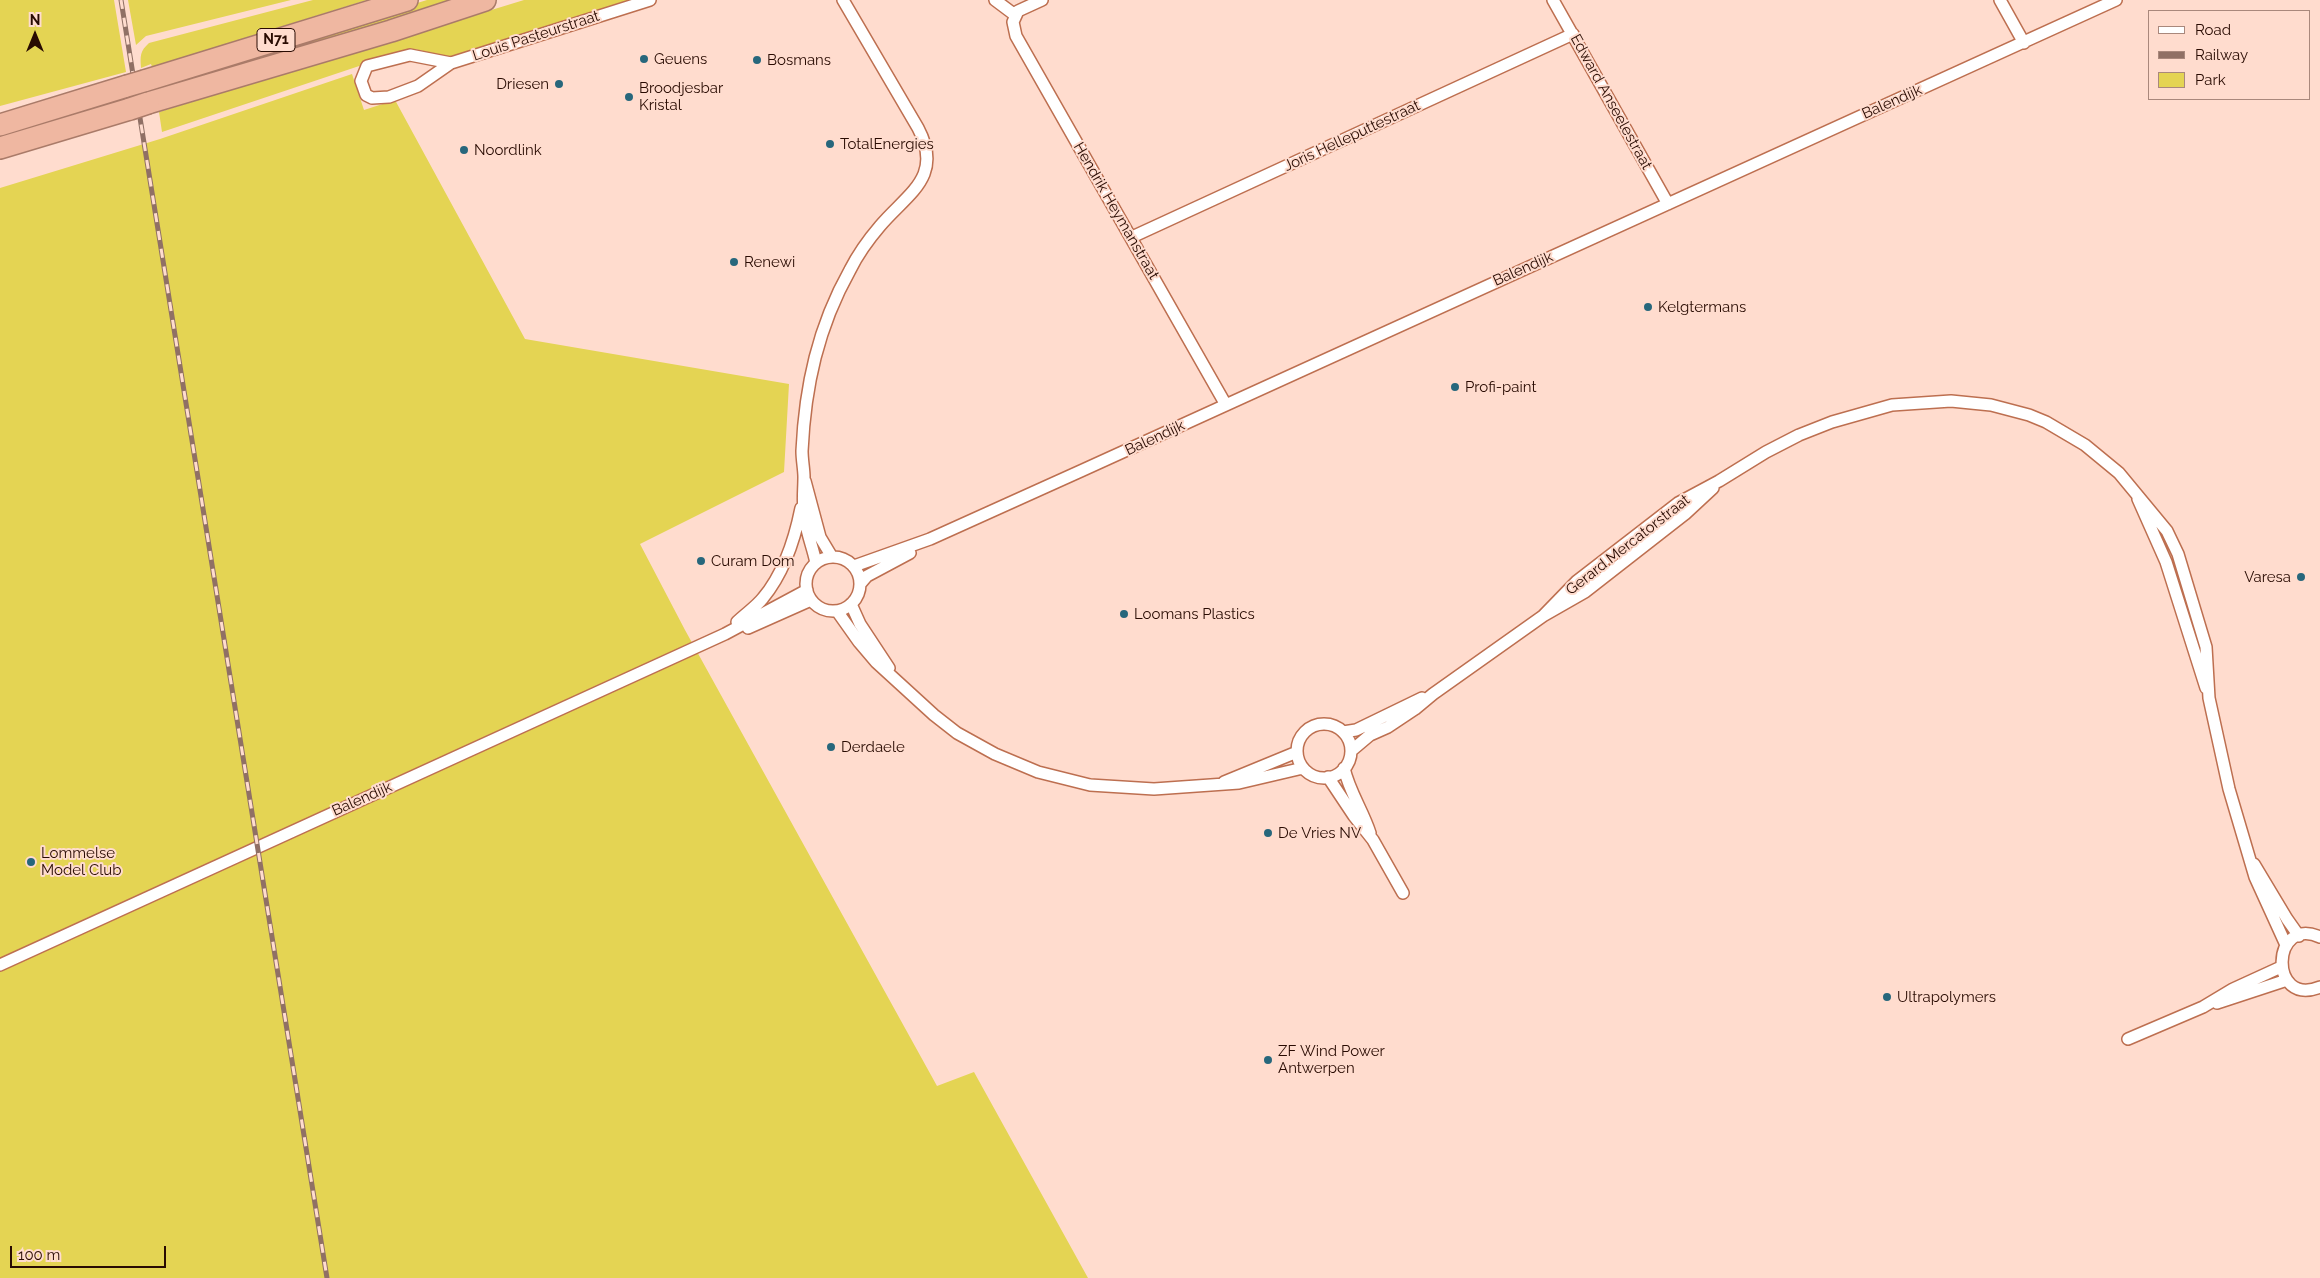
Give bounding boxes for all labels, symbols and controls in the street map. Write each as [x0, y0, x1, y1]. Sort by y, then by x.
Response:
street label: Louis Pasteurstraat [470, 7, 602, 65]
north arrow [10, 10, 60, 60]
legend [2148, 10, 2310, 100]
text: N [30, 12, 40, 28]
text: Road [2195, 21, 2231, 39]
road number: N71 [257, 28, 295, 52]
street label: Edward Anseelestraat [1566, 31, 1656, 173]
text: Railway [2195, 46, 2248, 64]
place label: Geuens [654, 50, 707, 68]
place label: Bosmans [767, 51, 831, 69]
marker: Geuens [638, 53, 650, 65]
marker: Bosmans [751, 54, 763, 66]
text: Park [2195, 71, 2226, 89]
place label: Driesen [496, 75, 549, 93]
marker: Driesen [553, 78, 565, 90]
place label: Broodjesbar Kristal [639, 79, 723, 114]
street label: Balendijk [1859, 81, 1925, 123]
marker: Broodjesbar Kristal [623, 91, 635, 103]
street label: Joris Helleputtestraat [1281, 97, 1423, 175]
place label: TotalEnergies [840, 135, 934, 153]
marker: TotalEnergies [824, 138, 836, 150]
street label: Hendrik Heymanstraat [1069, 139, 1163, 283]
place label: Noordlink [474, 141, 542, 159]
marker: Noordlink [458, 144, 470, 156]
street label: Balendijk [1490, 248, 1556, 290]
place label: Renewi [744, 253, 795, 271]
marker: Renewi [728, 256, 740, 268]
place label: Kelgtermans [1658, 298, 1746, 316]
marker: Kelgtermans [1642, 301, 1654, 313]
place label: Profi-paint [1465, 378, 1536, 396]
marker: Profi-paint [1449, 381, 1461, 393]
street label: Balendijk [1122, 416, 1188, 460]
street label: Gerard Mercatorstraat [1562, 491, 1694, 599]
place label: Curam Dom [711, 552, 795, 570]
marker: Curam Dom [695, 555, 707, 567]
place label: Varesa [2244, 568, 2291, 586]
marker: Varesa [2295, 571, 2307, 583]
place label: Loomans Plastics [1134, 605, 1255, 623]
marker: Loomans Plastics [1118, 608, 1130, 620]
place label: Derdaele [841, 738, 905, 756]
marker: Derdaele [825, 741, 837, 753]
street label: Balendijk [329, 778, 395, 820]
place label: De Vries NV [1278, 824, 1361, 842]
marker: De Vries NV [1262, 827, 1274, 839]
place label: Lommelse Model Club [41, 844, 122, 879]
marker: Lommelse Model Club [25, 856, 37, 868]
place label: Ultrapolymers [1897, 988, 1996, 1006]
marker: Ultrapolymers [1881, 991, 1893, 1003]
place label: ZF Wind Power Antwerpen [1278, 1042, 1385, 1077]
marker: ZF Wind Power Antwerpen [1262, 1054, 1274, 1066]
scale bar [12, 1236, 169, 1268]
text: 100 m [18, 1246, 60, 1264]

